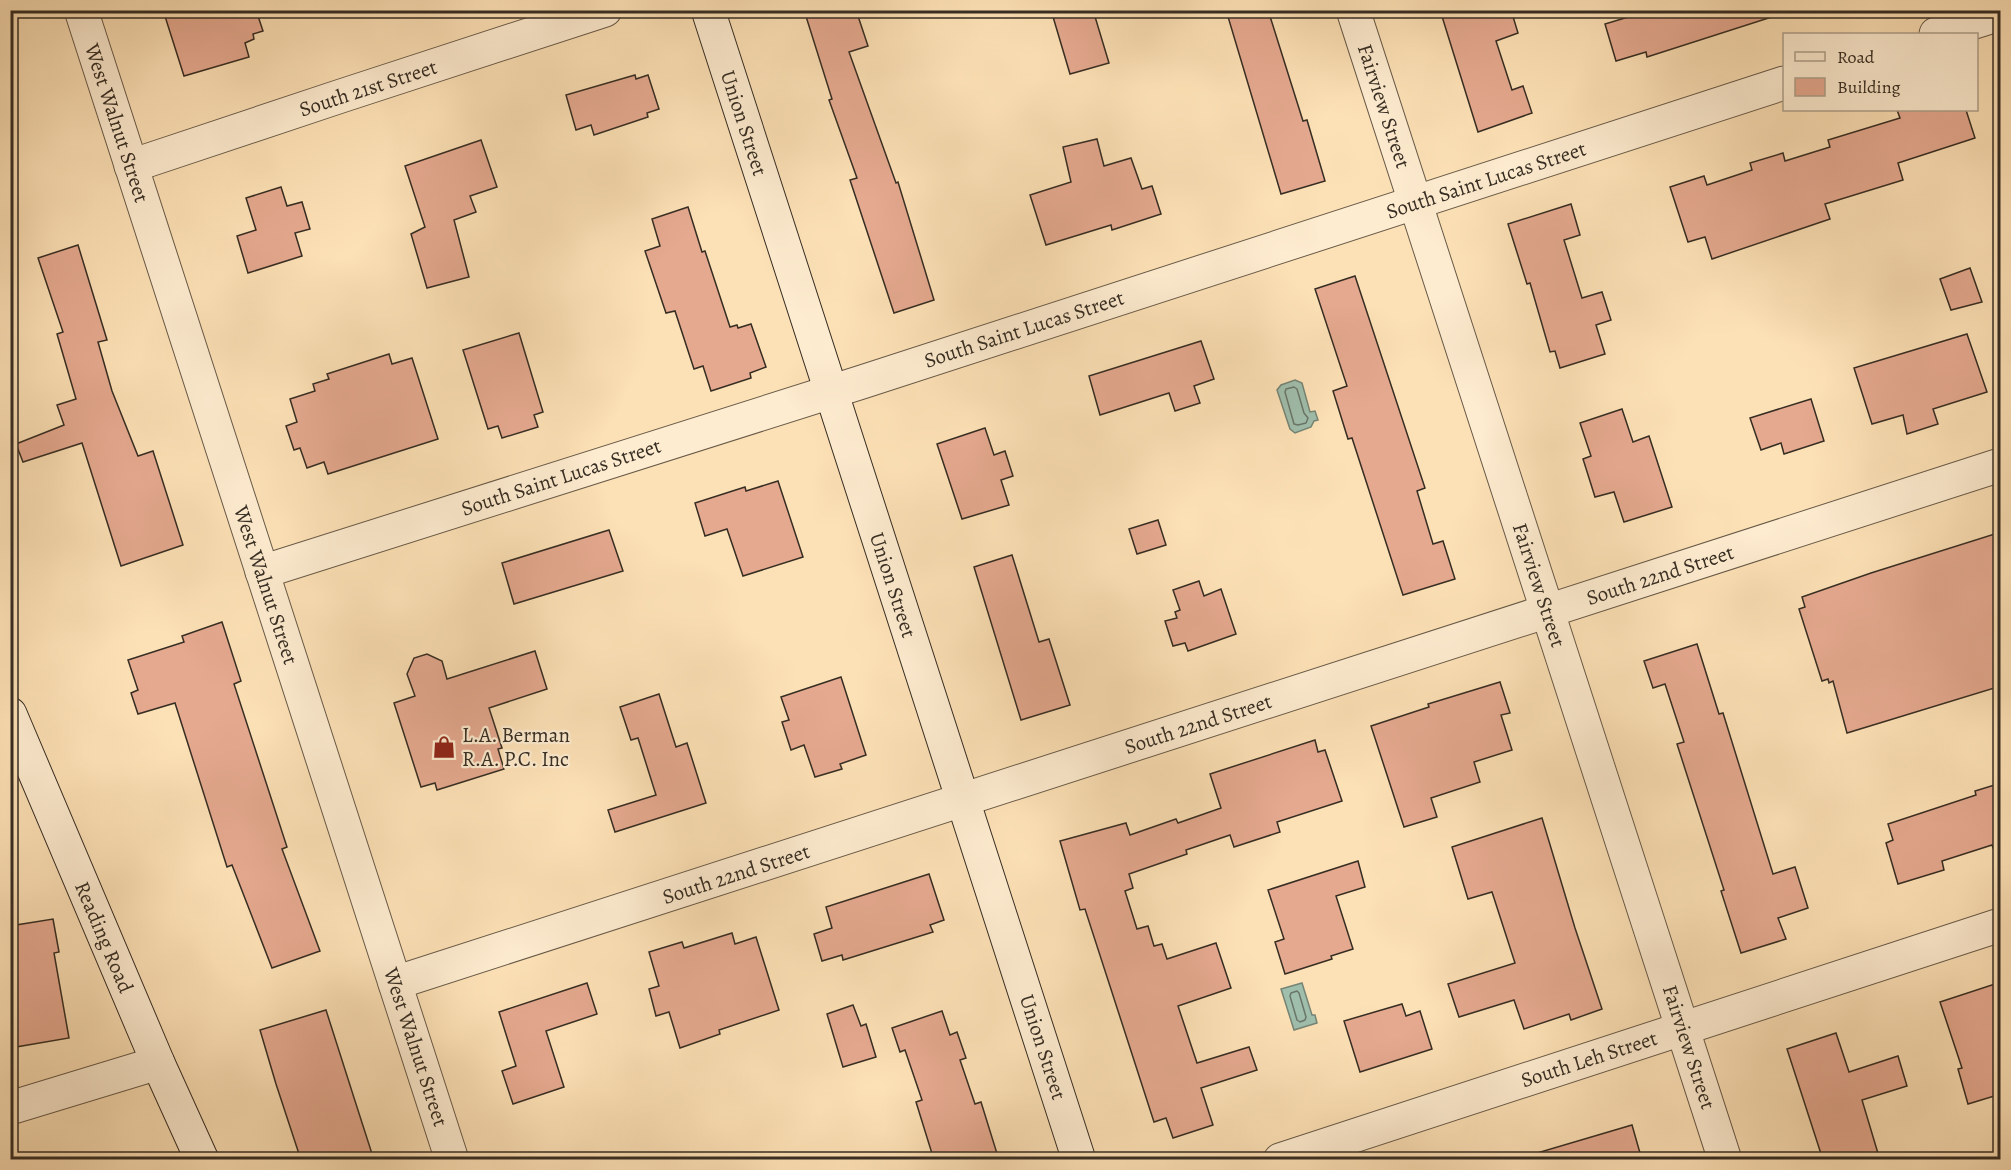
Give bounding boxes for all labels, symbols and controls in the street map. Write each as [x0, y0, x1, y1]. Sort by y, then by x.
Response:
legend [1783, 33, 1978, 111]
street label: West Walnut Street [78, 39, 156, 206]
street label: Fairview Street [1351, 40, 1417, 172]
text: Road [1837, 45, 1875, 69]
street label: South 21st Street [296, 53, 440, 123]
street label: Union Street [714, 67, 774, 179]
text: Building [1837, 75, 1901, 99]
street label: South Saint Lucas Street [1382, 134, 1590, 226]
street label: South Saint Lucas Street [920, 283, 1128, 375]
street label: South Saint Lucas Street [457, 431, 665, 523]
street label: West Walnut Street [227, 501, 305, 668]
street label: Fairview Street [1506, 519, 1572, 651]
street label: Union Street [863, 529, 923, 641]
street label: South 22nd Street [1583, 538, 1737, 612]
street label: South 22nd Street [1121, 687, 1275, 761]
place label: L.A. Berman R.A. P.C. Inc [462, 721, 570, 773]
shop icon: L.A. Berman R.A. P.C. Inc [431, 734, 457, 760]
street label: South 22nd Street [659, 837, 813, 911]
street label: Reading Road [68, 877, 140, 998]
street label: West Walnut Street [377, 963, 455, 1130]
street label: Fairview Street [1656, 981, 1722, 1113]
street label: Union Street [1013, 991, 1073, 1103]
street label: South Leh Street [1517, 1024, 1661, 1094]

